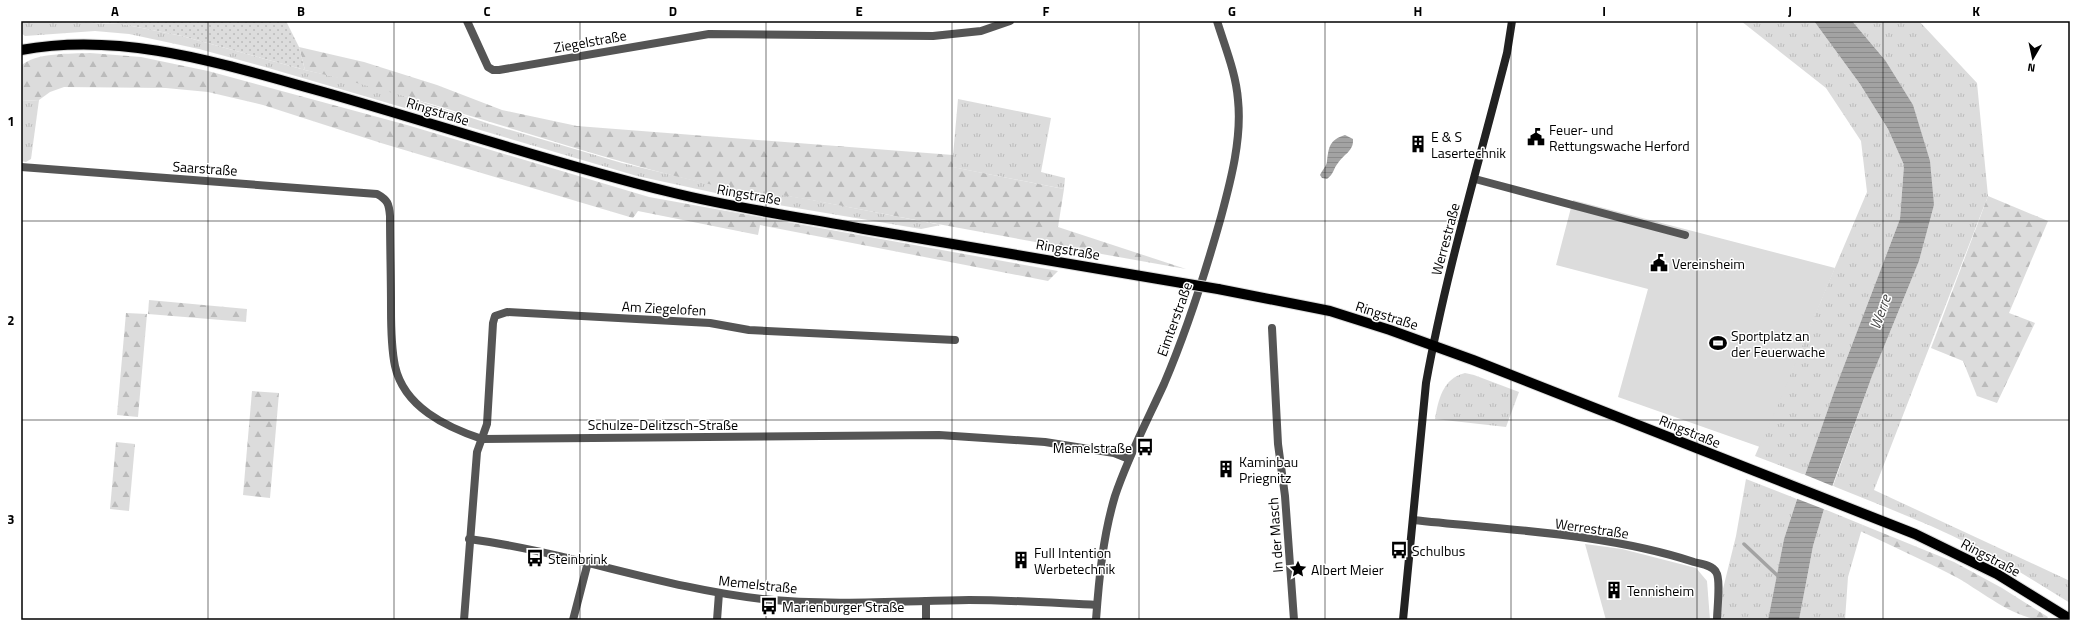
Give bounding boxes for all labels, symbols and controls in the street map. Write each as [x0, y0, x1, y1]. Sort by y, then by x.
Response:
text: A [111, 1, 119, 21]
text: B [297, 1, 305, 21]
text: C [483, 1, 491, 21]
text: D [669, 1, 677, 21]
text: E [855, 1, 863, 21]
text: F [1043, 1, 1050, 21]
text: G [1228, 1, 1236, 21]
text: H [1414, 1, 1422, 21]
text: I [1602, 1, 1606, 21]
text: J [1788, 1, 1792, 21]
text: K [1972, 1, 1980, 21]
street label: Ziegelstraße [552, 24, 628, 58]
north arrow [2013, 38, 2053, 78]
text: N [2026, 59, 2036, 76]
street label: Ringstraße [404, 91, 472, 131]
text: 1 [7, 111, 15, 131]
place label: Feuer- und Rettungswache Herford [1549, 119, 1690, 156]
place label: E & S Lasertechnik [1431, 126, 1506, 163]
public building icon: Feuer- und Rettungswache Herford [1526, 127, 1546, 147]
building icon: E & S Lasertechnik [1408, 134, 1428, 154]
street label: Saarstraße [172, 155, 238, 181]
street label: Ringstraße [715, 178, 783, 210]
street label: Werrestraße [1425, 200, 1465, 278]
street label: Ringstraße [1034, 233, 1102, 265]
public building icon: Vereinsheim [1649, 253, 1669, 273]
place label: Vereinsheim [1672, 253, 1745, 274]
street label: Eimterstraße [1151, 279, 1197, 359]
water label: Werre [1863, 291, 1897, 332]
street label: Am Ziegelofen [621, 295, 707, 321]
street label: Ringstraße [1353, 295, 1421, 335]
text: 2 [7, 310, 15, 330]
place label: Sportplatz an der Feuerwache [1731, 325, 1825, 362]
sports icon: Sportplatz an der Feuerwache [1708, 333, 1728, 353]
street label: Ringstraße [1656, 409, 1724, 453]
street label: Schulze-Delitzsch-Straße [588, 414, 738, 435]
place label: Memelstraße [1053, 437, 1132, 458]
bus stop icon: Memelstraße [1135, 437, 1155, 457]
place label: Kaminbau Priegnitz [1239, 451, 1298, 488]
building icon: Kaminbau Priegnitz [1216, 459, 1236, 479]
street label: In der Masch [1262, 497, 1288, 573]
text: 3 [7, 509, 15, 529]
street label: Werrestraße [1554, 512, 1630, 544]
street label: Ringstraße [1957, 533, 2025, 581]
bus stop icon: Schulbus [1389, 540, 1409, 560]
place label: Schulbus [1412, 540, 1465, 561]
place label: Full Intention Werbetechnik [1034, 542, 1116, 579]
bus stop icon: Steinbrink [525, 548, 545, 568]
place label: Steinbrink [548, 548, 608, 569]
building icon: Full Intention Werbetechnik [1011, 550, 1031, 570]
place icon: Albert Meier [1288, 559, 1308, 579]
place label: Albert Meier [1311, 559, 1384, 580]
street label: Memelstraße [718, 569, 798, 599]
building icon: Tennisheim [1604, 580, 1624, 600]
place label: Tennisheim [1627, 580, 1694, 601]
bus stop icon: Marienburger Straße [759, 596, 779, 616]
place label: Marienburger Straße [782, 596, 904, 617]

